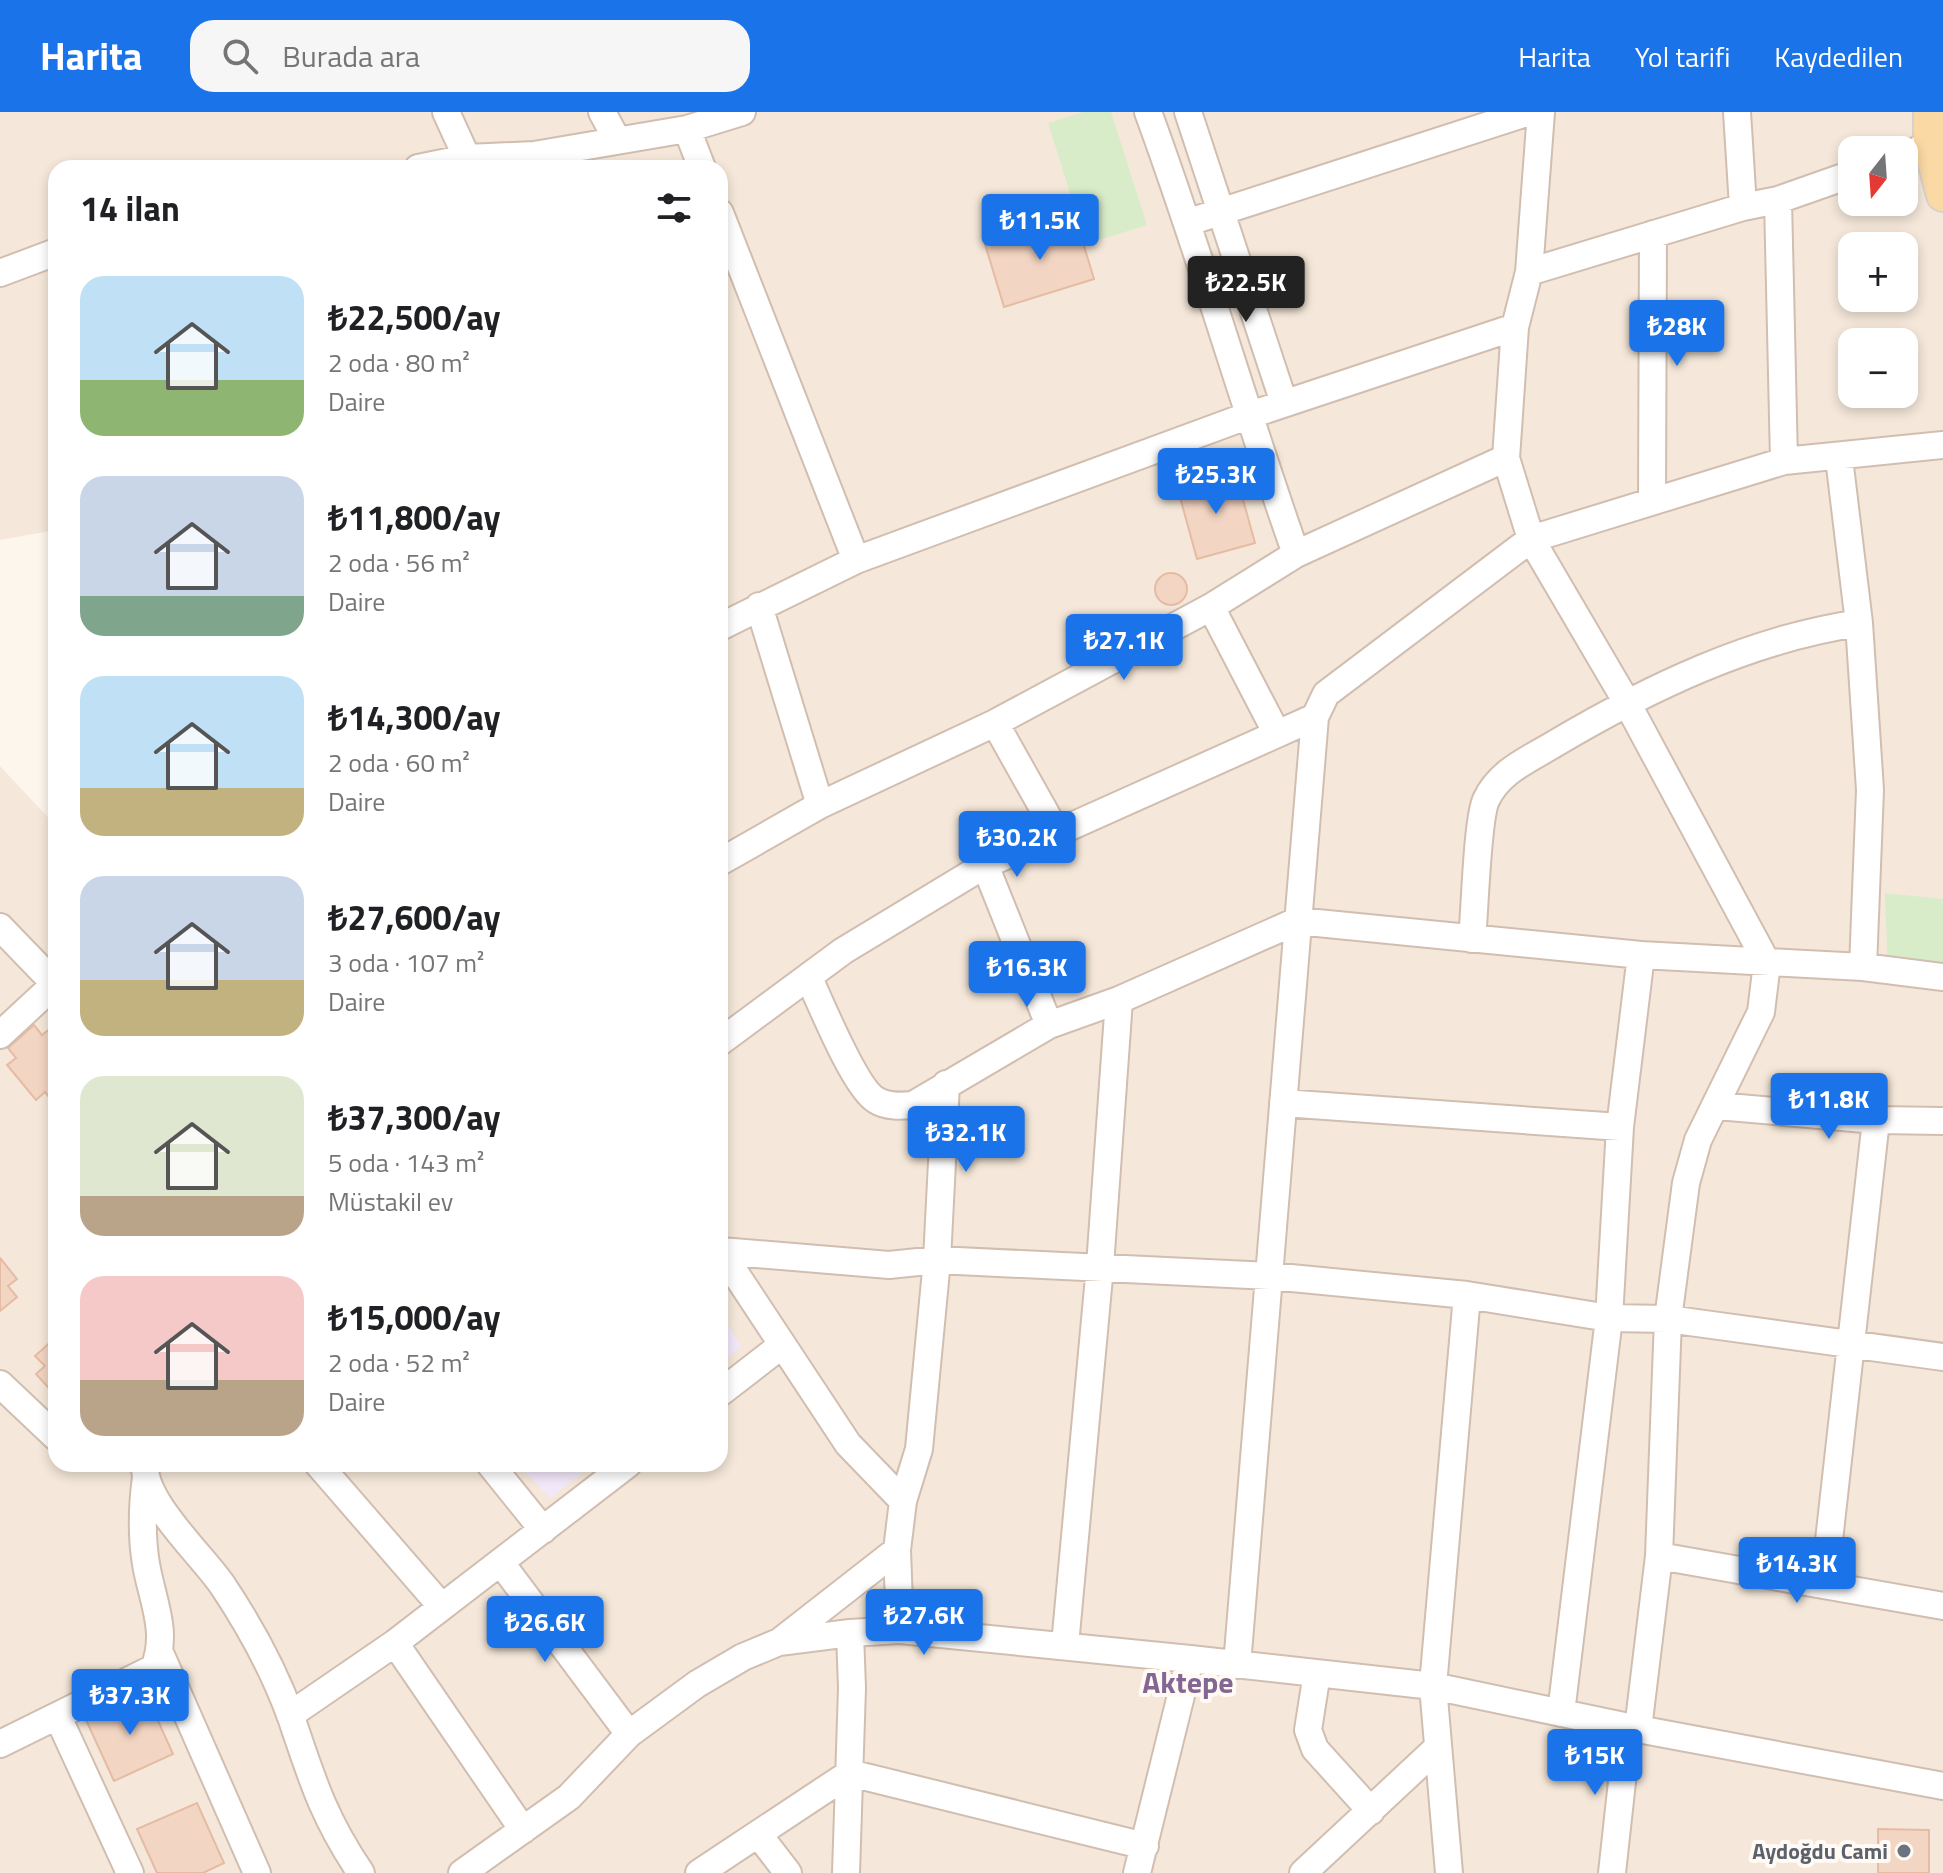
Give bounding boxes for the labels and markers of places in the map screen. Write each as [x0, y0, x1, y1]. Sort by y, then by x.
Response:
pin: ₺11.5K [975, 194, 1105, 262]
pin: ₺22.5K [1181, 256, 1311, 324]
pin: ₺28K [1630, 300, 1724, 368]
pin: ₺25.3K [1151, 448, 1281, 516]
pin: ₺27.1K [1059, 614, 1189, 682]
pin: ₺30.2K [952, 811, 1082, 879]
pin: ₺16.3K [962, 941, 1092, 1009]
pin: ₺11.8K [1764, 1073, 1894, 1141]
pin: ₺32.1K [901, 1106, 1031, 1174]
pin: ₺14.3K [1732, 1537, 1862, 1605]
pin: ₺27.6K [859, 1589, 989, 1657]
pin: ₺26.6K [480, 1596, 610, 1664]
pin: ₺37.3K [65, 1669, 195, 1737]
pin: ₺15K [1548, 1729, 1642, 1797]
place label: Aydoğdu Cami [1752, 1834, 1888, 1868]
marker: Aydoğdu Cami [1895, 1842, 1913, 1860]

